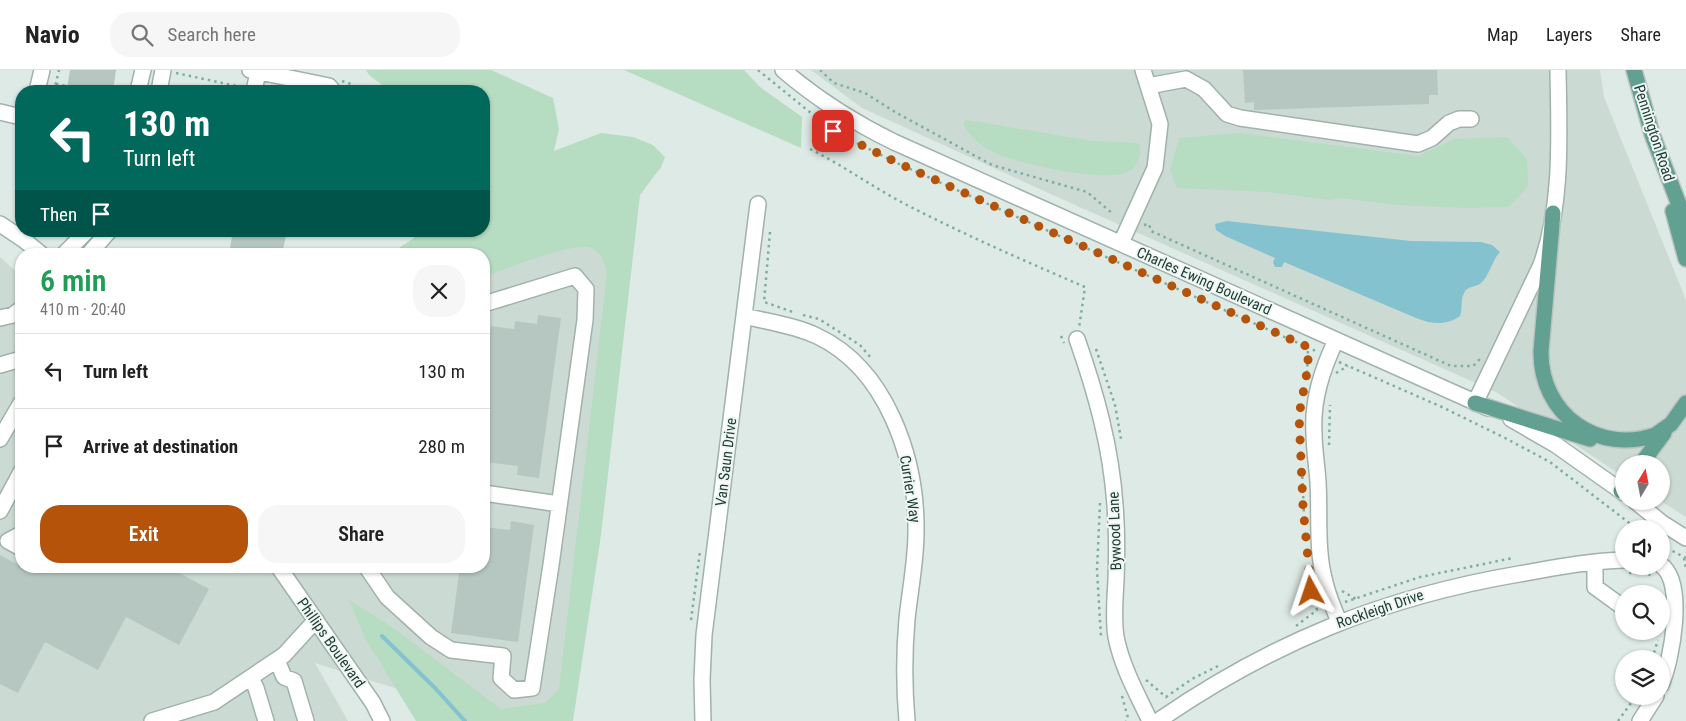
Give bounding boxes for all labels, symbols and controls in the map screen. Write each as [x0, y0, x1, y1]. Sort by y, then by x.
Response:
search box [110, 12, 460, 57]
text: Navio [25, 21, 80, 49]
icon: search [128, 21, 156, 49]
text: Search here [168, 23, 256, 46]
text: Map [1487, 24, 1518, 45]
text: Layers [1546, 24, 1593, 45]
text: Share [1621, 24, 1661, 45]
street label: Pennington Road [1630, 82, 1678, 184]
text: 130 m [123, 104, 210, 145]
icon: left [40, 105, 105, 170]
pin [812, 110, 854, 152]
icon: arrive [819, 117, 847, 145]
text: Turn left [123, 146, 195, 171]
icon: arrive [87, 200, 115, 228]
text: Then [40, 203, 77, 226]
street label: Charles Ewing Boulevard [1134, 243, 1274, 319]
text: 6 min [40, 263, 106, 298]
button: close [413, 265, 465, 317]
text: 410 m · 20:40 [40, 300, 126, 319]
icon: left [40, 357, 68, 385]
text: Turn left [83, 360, 148, 383]
text: 130 m [418, 360, 465, 383]
street label: Van Saun Drive [712, 417, 740, 507]
icon: arrive [40, 432, 68, 460]
text: Arrive at destination [83, 435, 238, 458]
text: 280 m [418, 435, 465, 458]
street label: Currier Way [896, 454, 924, 524]
north arrow [1615, 455, 1670, 510]
map controls [1615, 455, 1670, 705]
street label: Bywood Lane [1105, 491, 1125, 571]
button: Exit [40, 505, 248, 563]
button: Share [258, 505, 465, 563]
button: sound [1615, 520, 1670, 575]
position arrow [1284, 564, 1336, 616]
button: search [1615, 585, 1670, 640]
street label: Rockleigh Drive [1334, 586, 1426, 632]
street label: Phillips Boulevard [293, 595, 369, 691]
button: layers [1615, 650, 1670, 705]

